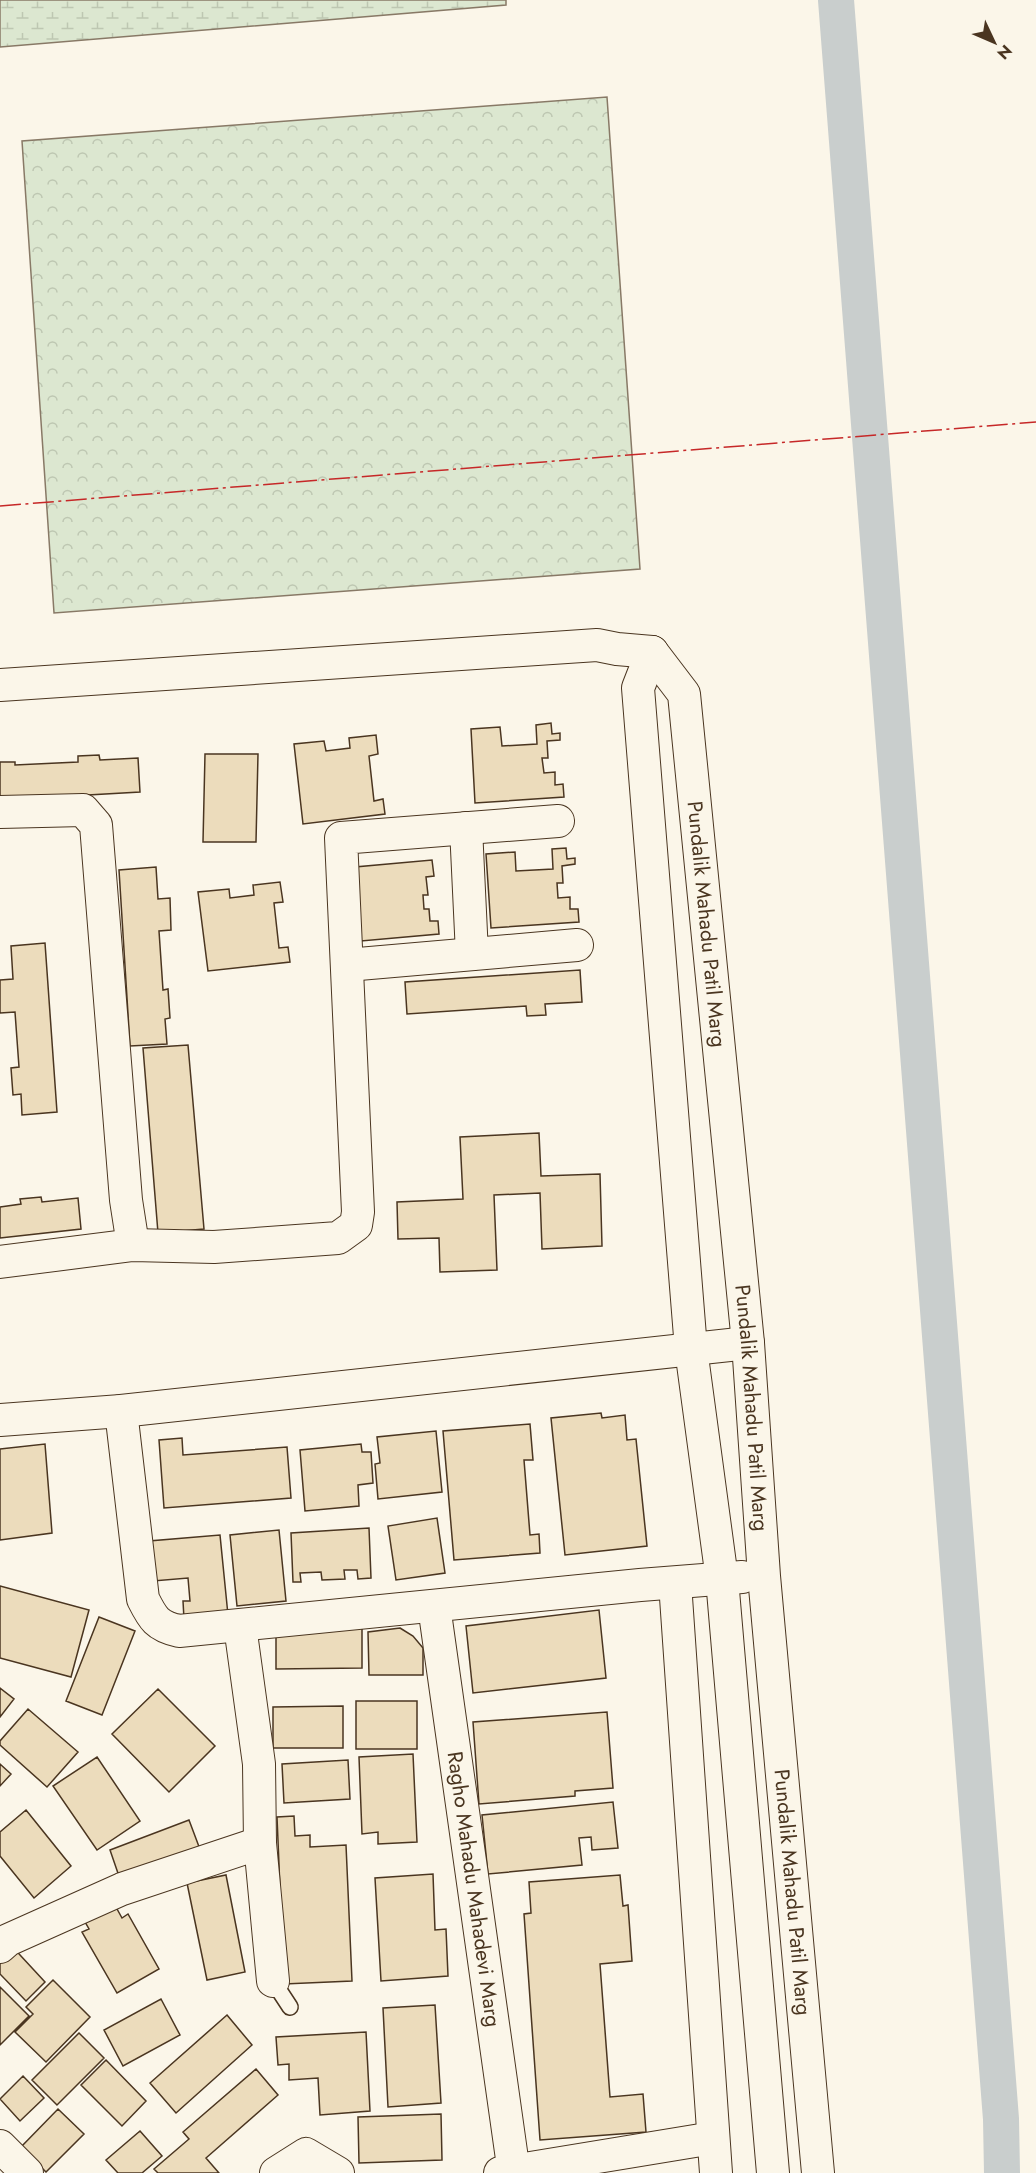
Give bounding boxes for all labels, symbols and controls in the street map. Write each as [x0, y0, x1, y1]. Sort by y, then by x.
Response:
north arrow [964, 12, 1024, 72]
text: N [992, 40, 1017, 65]
street label: Pundalik Mahadu Patil Marg [680, 800, 734, 1049]
street label: Pundalik Mahadu Patil Marg [727, 1283, 776, 1532]
street label: Ragho Mahadu Mahadevi Marg [440, 1749, 508, 2029]
street label: Pundalik Mahadu Patil Marg [767, 1768, 819, 2017]

